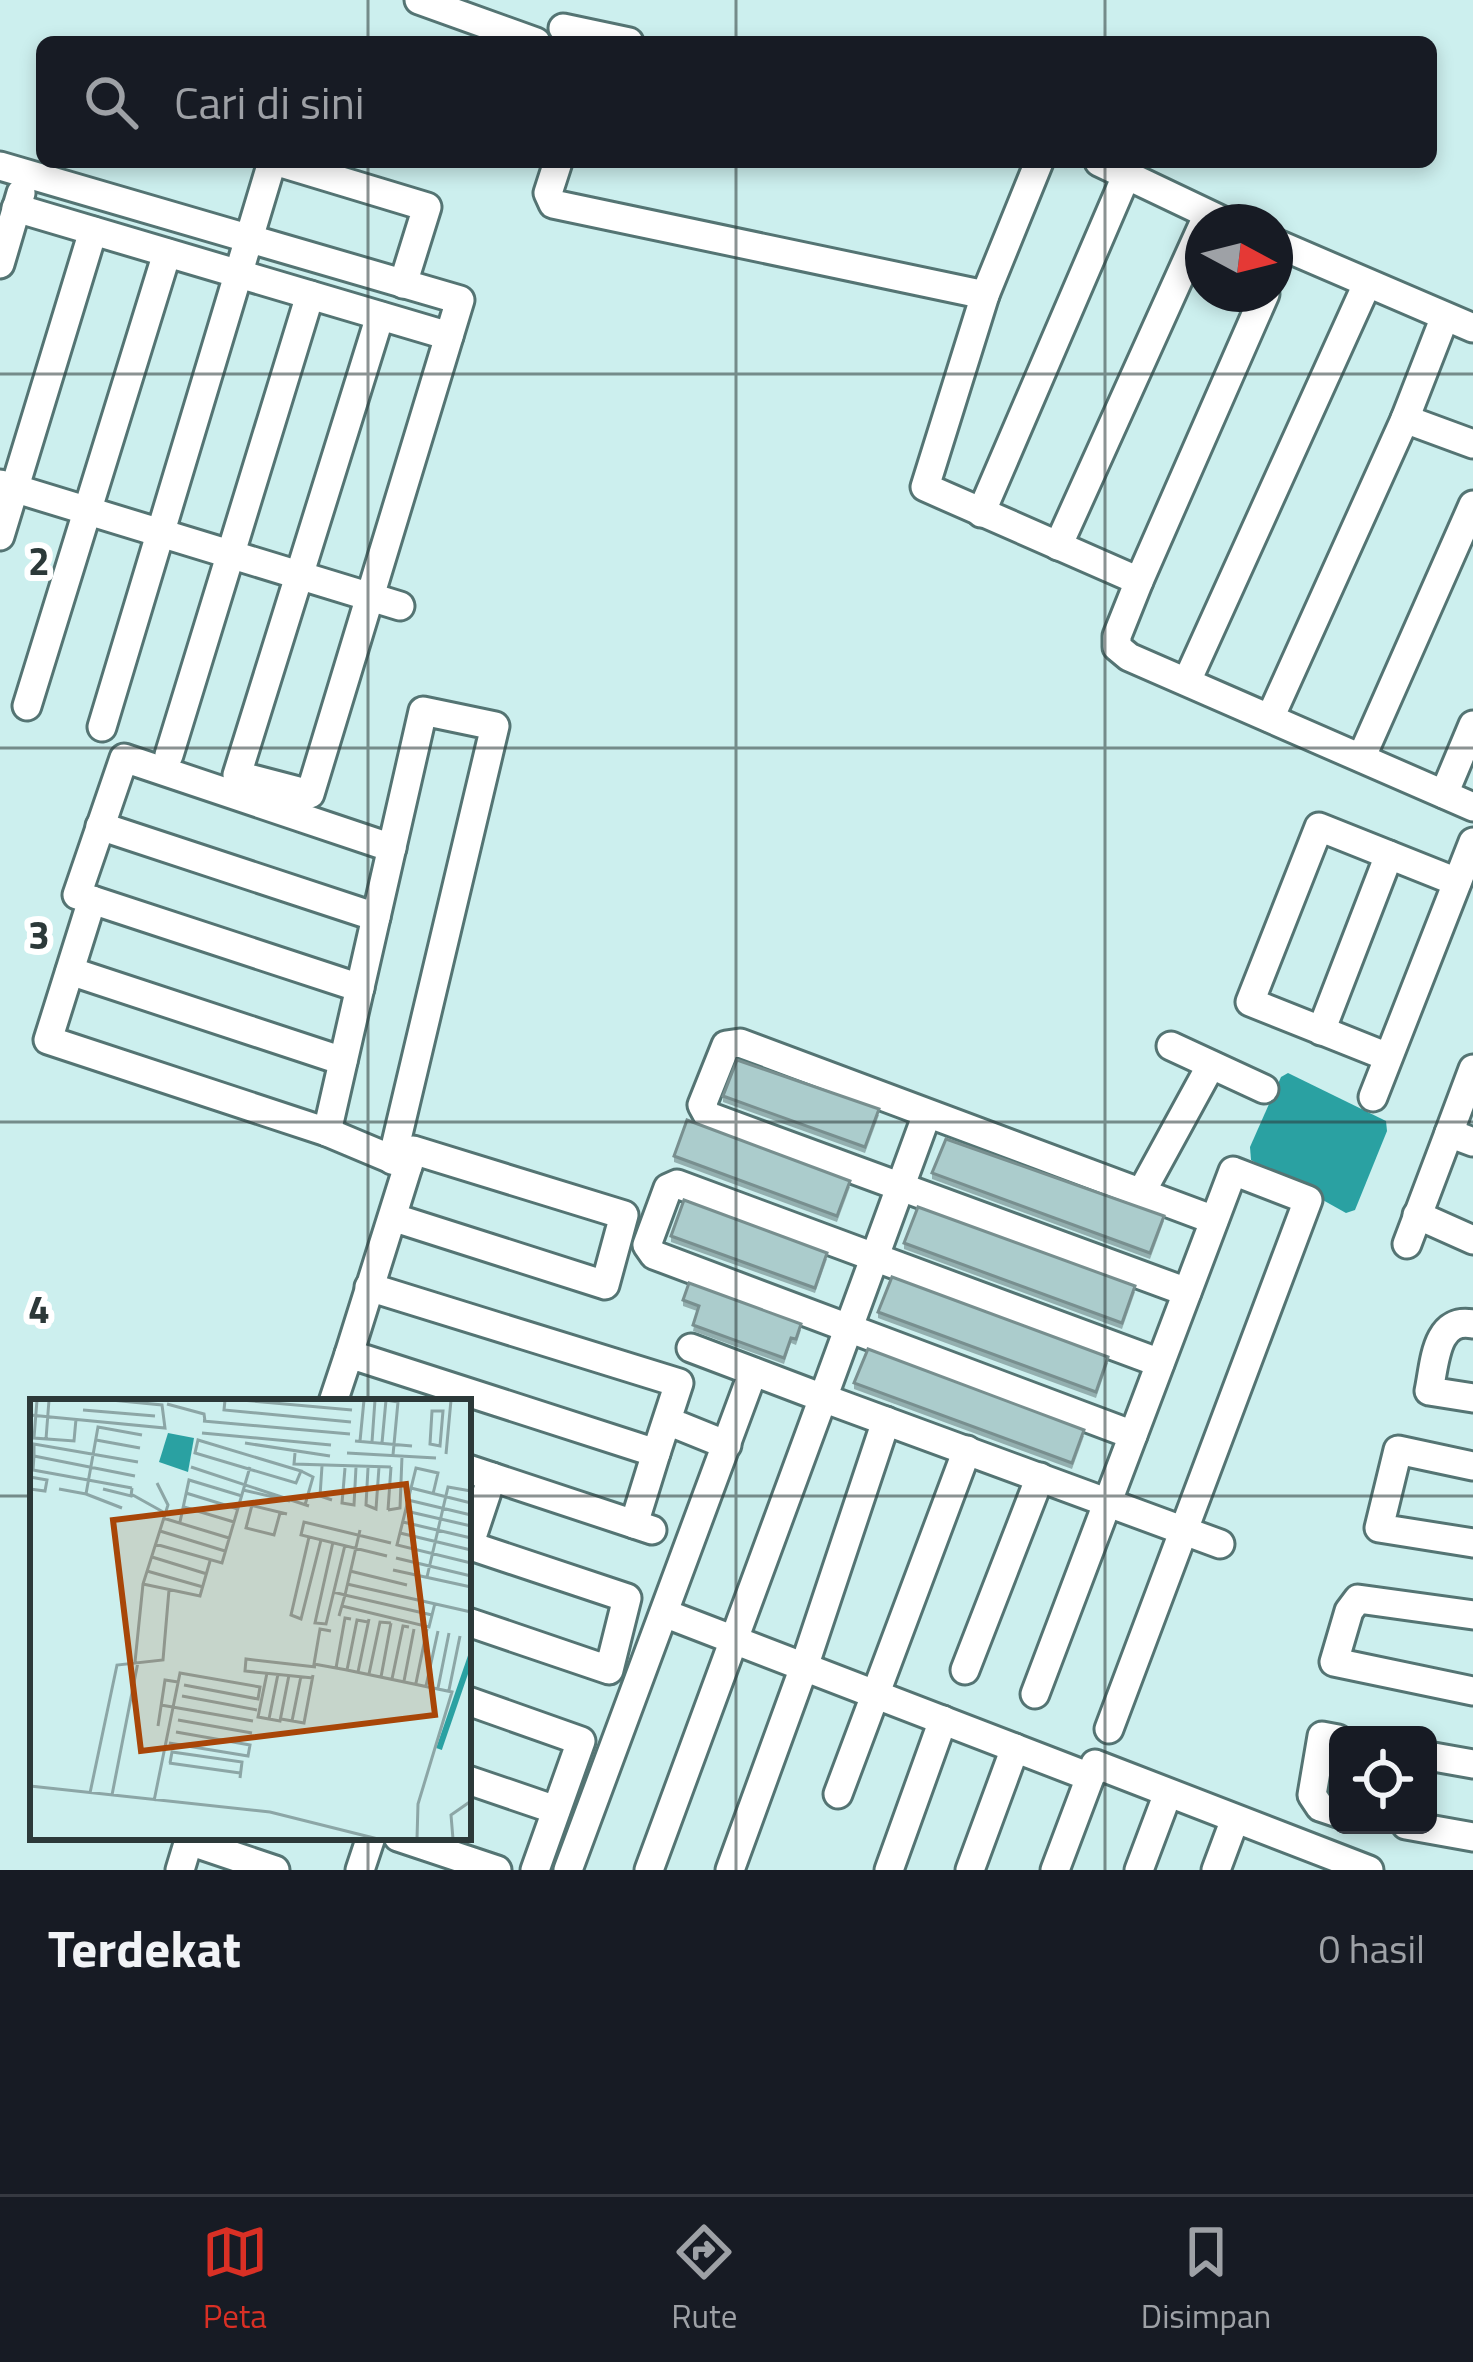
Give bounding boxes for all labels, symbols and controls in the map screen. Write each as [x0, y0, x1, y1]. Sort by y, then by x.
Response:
search box [36, 36, 1437, 168]
text: Cari di sini [174, 68, 365, 136]
icon: search [78, 69, 144, 135]
north arrow [1185, 204, 1293, 312]
text: 2 [28, 531, 50, 590]
text: 3 [28, 905, 50, 964]
text: 4 [28, 1279, 50, 1338]
inset map [30, 1399, 471, 1840]
map controls [1329, 1726, 1437, 1834]
button: locate [1329, 1726, 1437, 1834]
text: Terdekat [48, 1909, 241, 1987]
text: 0 hasil [1318, 1919, 1425, 1978]
tab: Peta [202, 2219, 268, 2341]
tab: Rute [671, 2219, 737, 2341]
tab: Disimpan [1141, 2219, 1271, 2341]

